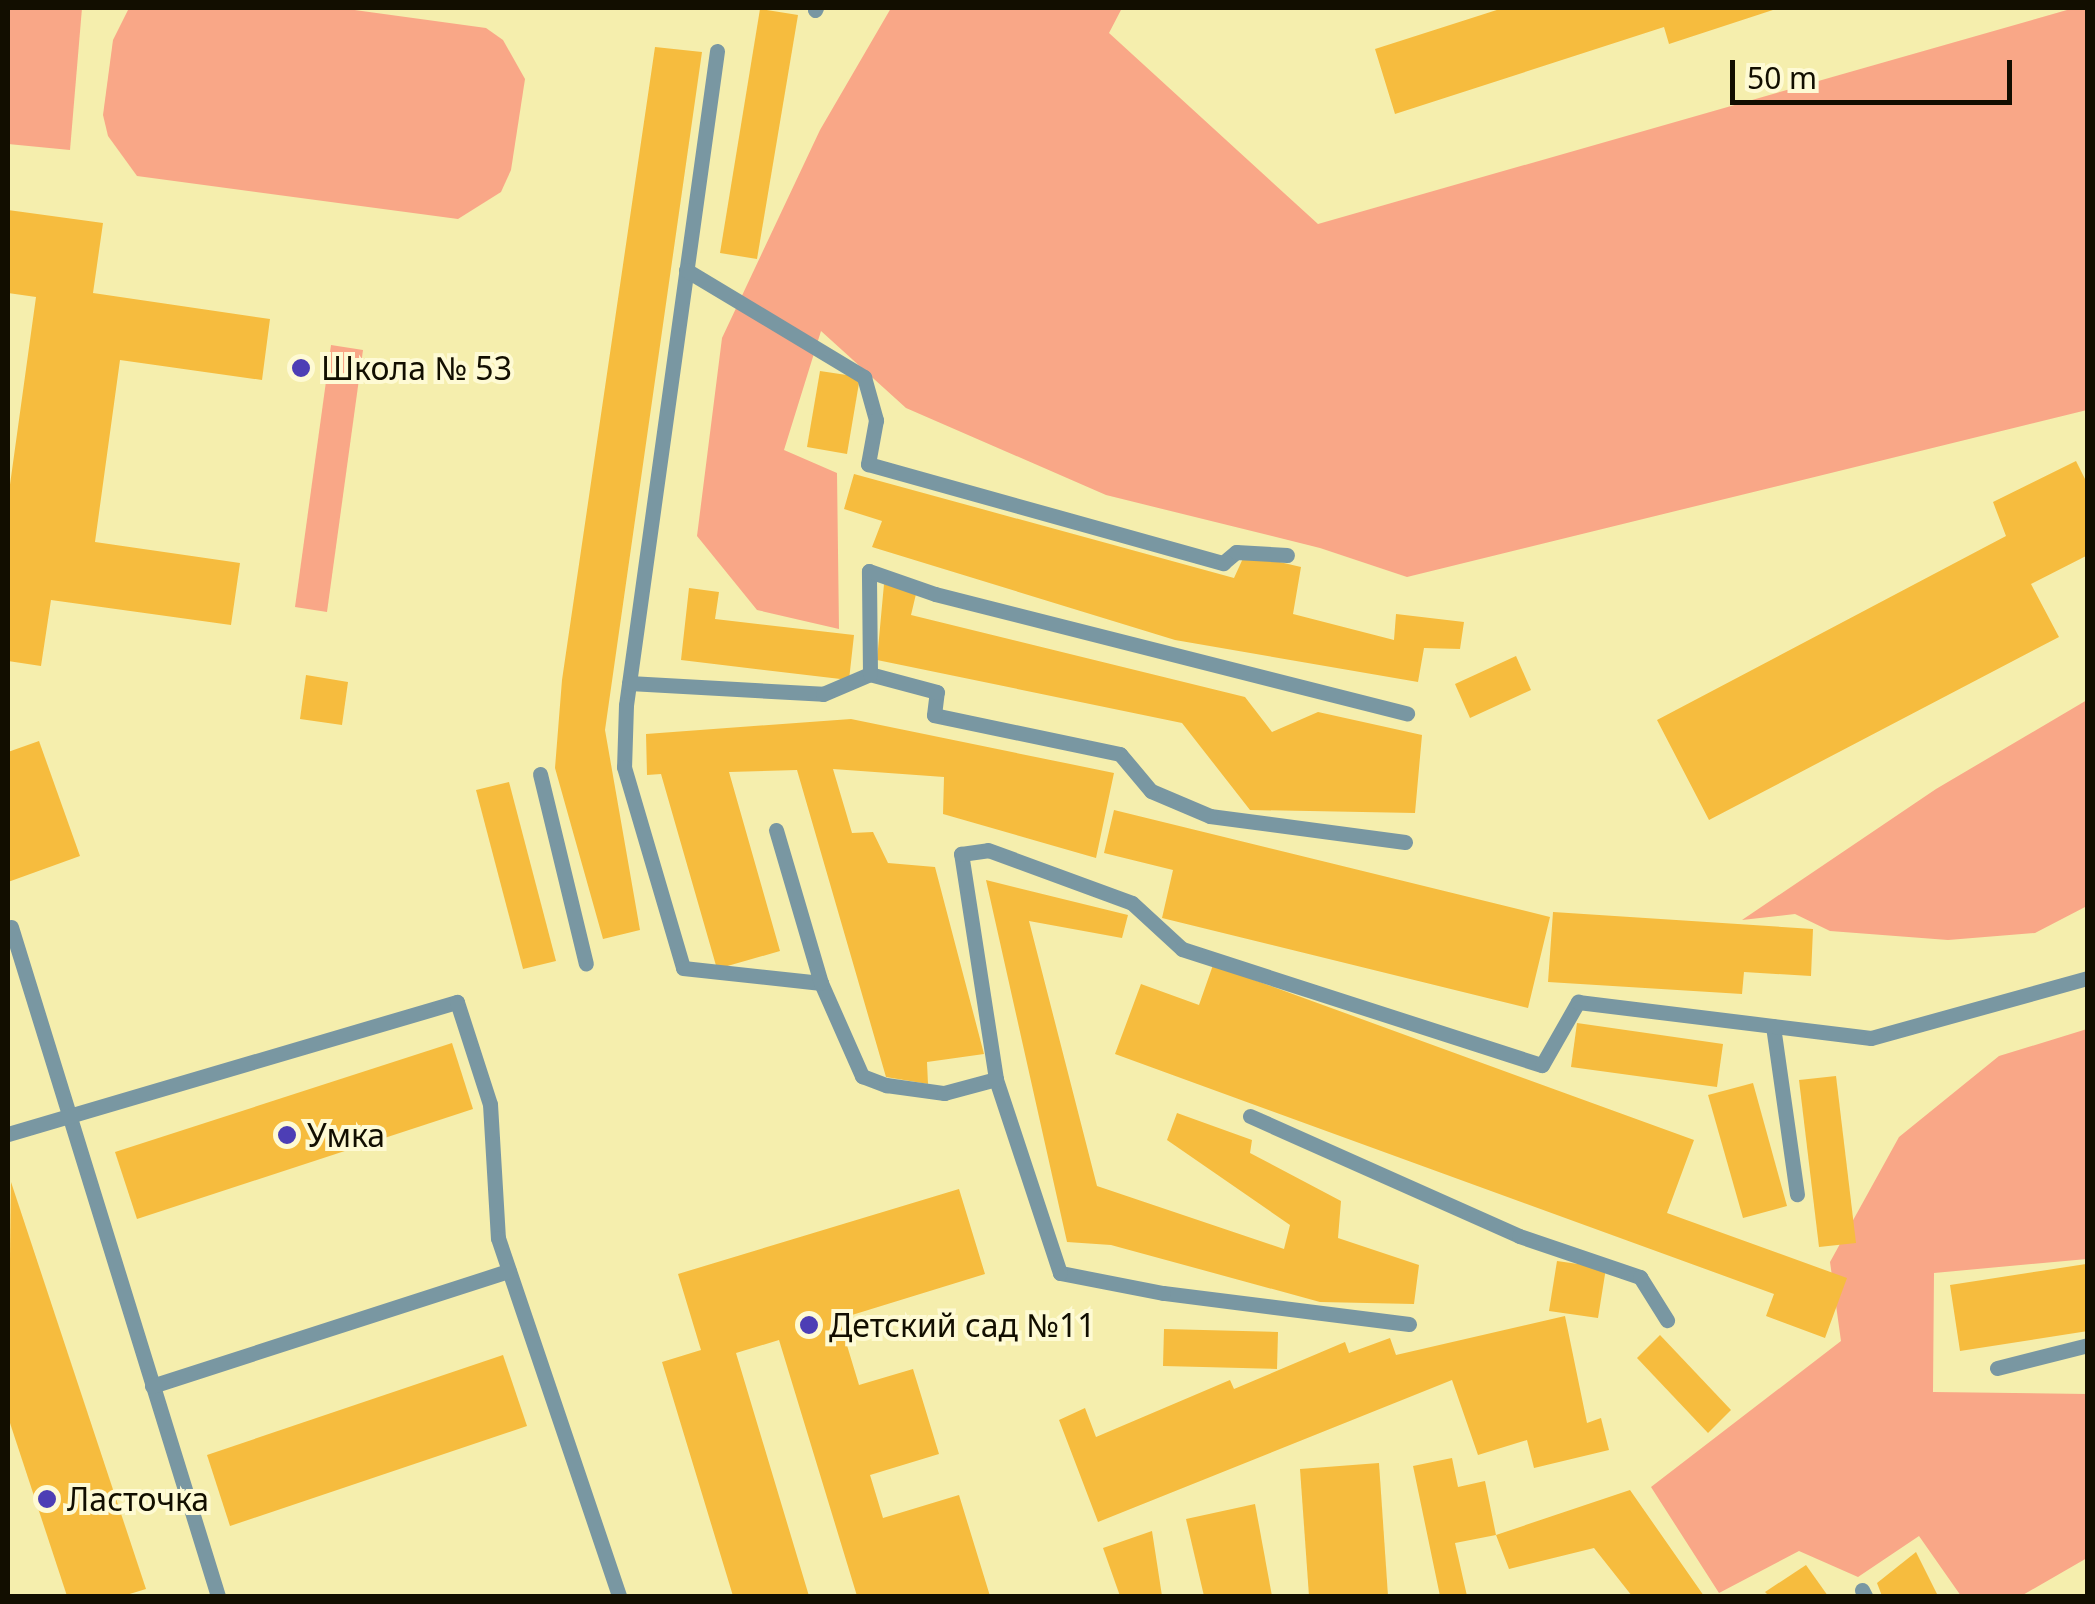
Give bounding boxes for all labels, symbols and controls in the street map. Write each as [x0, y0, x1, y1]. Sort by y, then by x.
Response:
scale bar [1735, 40, 2018, 102]
text: 50 m [1747, 57, 1817, 98]
place label: Школа № 53 [321, 349, 512, 387]
marker: Школа № 53 [290, 357, 312, 379]
place label: Умка [307, 1116, 385, 1154]
marker: Умка [276, 1124, 298, 1146]
place label: Детский сад №11 [829, 1306, 1096, 1344]
marker: Детский сад №11 [798, 1314, 820, 1336]
place label: Ласточка [67, 1480, 209, 1518]
marker: Ласточка [36, 1488, 58, 1510]

